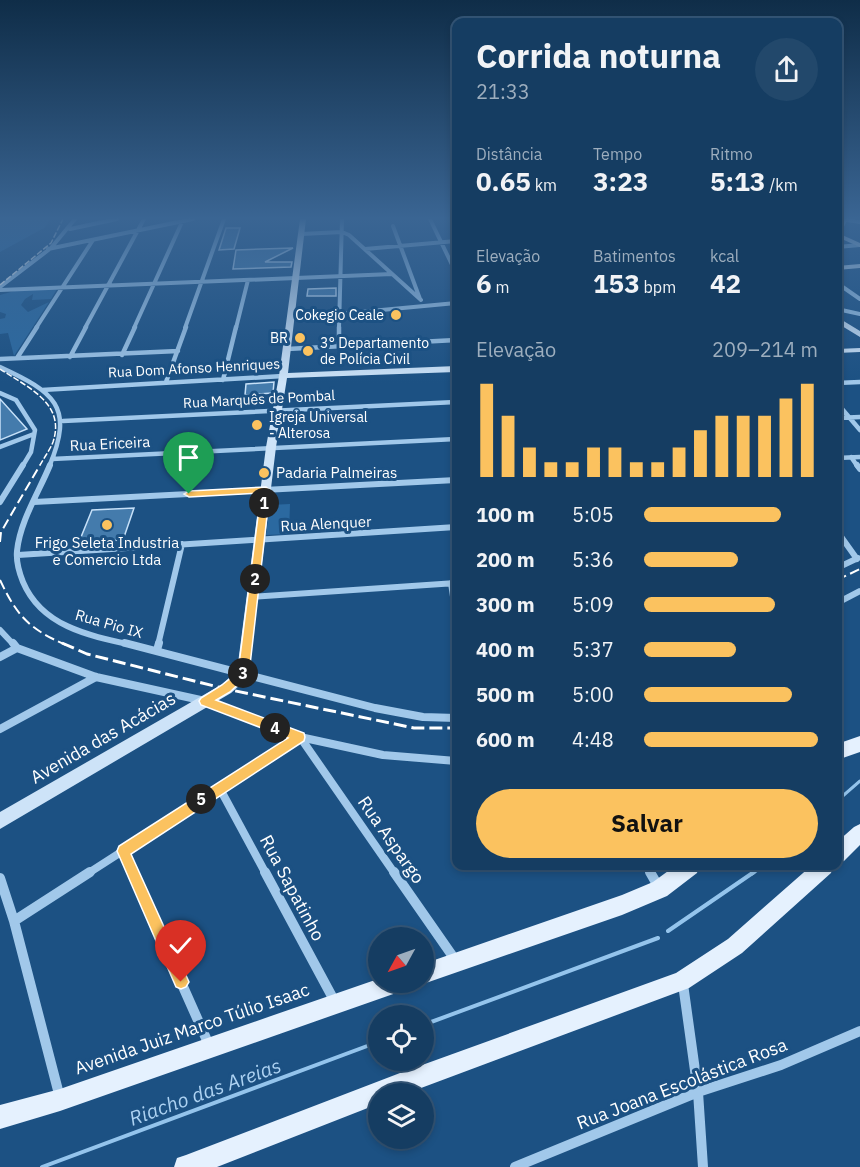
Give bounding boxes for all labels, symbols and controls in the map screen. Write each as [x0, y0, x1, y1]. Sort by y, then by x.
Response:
text: Corrida noturna [476, 34, 721, 77]
button: share [755, 38, 818, 101]
text: 21:33 [476, 78, 530, 105]
text: Distância [476, 144, 542, 164]
text: Tempo [593, 144, 642, 164]
text: Ritmo [710, 144, 753, 164]
text: 0.65 [476, 164, 531, 198]
text: 3:23 [593, 164, 648, 198]
text: 5:13 [710, 164, 765, 198]
text: km [531, 175, 557, 195]
text: /km [765, 175, 798, 195]
text: Elevação [476, 246, 540, 266]
text: Batimentos [593, 246, 676, 266]
text: kcal [710, 246, 739, 266]
text: 6 [476, 266, 492, 300]
text: 153 [593, 266, 640, 300]
text: 42 [710, 266, 741, 300]
text: m [492, 277, 509, 297]
text: bpm [640, 277, 676, 297]
place label: Cokegio Ceale [295, 306, 384, 324]
marker: Cokegio Ceale [389, 308, 403, 322]
place label: BR [270, 329, 288, 347]
marker: BR [293, 331, 307, 345]
place label: 3° Departamento de Polícia Civil [320, 334, 429, 368]
text: Elevação [476, 336, 556, 363]
text: 209–214 m [712, 336, 818, 363]
marker: 3° Departamento de Polícia Civil [301, 344, 315, 358]
street label: Rua Dom Afonso Henriques [107, 354, 281, 381]
street label: Rua Marquês de Pombal [183, 386, 336, 412]
place label: Igreja Universal - Alterosa [269, 408, 368, 442]
marker: Igreja Universal - Alterosa [250, 418, 264, 432]
street label: Rua Ericeira [69, 432, 151, 455]
pin [163, 432, 214, 494]
icon: arrive [172, 441, 205, 474]
place label: Padaria Palmeiras [276, 463, 397, 482]
marker: Padaria Palmeiras [257, 466, 271, 480]
pin: 1 [249, 488, 279, 518]
text: 1 [259, 493, 269, 513]
text: 100 m [476, 501, 535, 528]
text: 5:05 [572, 501, 614, 528]
street label: Rua Alenquer [280, 512, 372, 535]
marker: Frigo Seleta Industria e Comercio Ltda [100, 518, 114, 532]
place label: Frigo Seleta Industria e Comercio Ltda [35, 533, 179, 569]
text: 200 m [476, 546, 535, 573]
text: 5:36 [572, 546, 614, 573]
pin: 2 [240, 564, 270, 594]
text: 2 [250, 569, 260, 589]
text: 300 m [476, 591, 535, 618]
text: 5:09 [572, 591, 614, 618]
street label: Rua Pio IX [73, 605, 145, 642]
text: 400 m [476, 636, 535, 663]
text: 5:37 [572, 636, 614, 663]
pin: 3 [228, 658, 258, 688]
text: 3 [238, 663, 248, 683]
text: 500 m [476, 681, 535, 708]
text: 5:00 [572, 681, 614, 708]
street label: Avenida das Acácias [26, 687, 180, 789]
pin: 4 [260, 713, 290, 743]
text: 4 [270, 718, 280, 738]
text: 600 m [476, 726, 535, 753]
text: 4:48 [572, 726, 614, 753]
pin: 5 [186, 784, 216, 814]
text: 5 [196, 789, 206, 809]
button: Salvar [476, 789, 818, 858]
street label: Rua Aspargo [353, 791, 430, 888]
street label: Rua Sapatinho [255, 831, 330, 945]
pin [155, 920, 206, 982]
north arrow [368, 927, 434, 993]
map controls [368, 927, 434, 1149]
icon: check [164, 929, 197, 962]
street label: Avenida Juiz Marco Túlio Isaac [71, 977, 312, 1080]
button: locate [368, 1005, 434, 1071]
street label: Rua Joana Escolástica Rosa [573, 1033, 791, 1134]
water label: Riacho das Areias [125, 1051, 285, 1132]
button: layers [368, 1083, 434, 1149]

